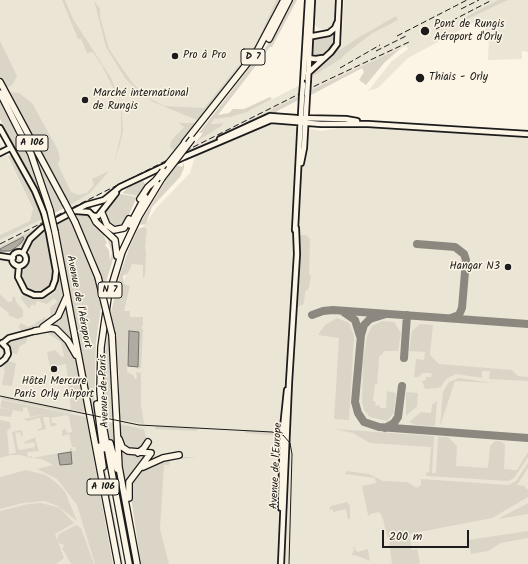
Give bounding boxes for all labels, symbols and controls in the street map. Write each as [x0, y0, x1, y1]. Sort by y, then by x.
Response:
place label: Pont de Rungis Aéroport d'Orly [434, 18, 504, 44]
marker: Pont de Rungis Aéroport d'Orly [419, 25, 431, 37]
place label: Pro à Pro [183, 49, 226, 63]
road number: D 7 [241, 49, 265, 65]
marker: Pro à Pro [170, 51, 180, 61]
place label: Thiais - Orly [429, 71, 488, 85]
marker: Thiais - Orly [414, 72, 426, 84]
place label: Marché international de Rungis [93, 87, 188, 113]
marker: Marché international de Rungis [80, 95, 90, 105]
road number: A 106 [16, 135, 48, 151]
street label: Avenue de l'Aéroport [63, 255, 93, 349]
place label: Hangar N3 [449, 260, 500, 274]
marker: Hangar N3 [503, 262, 513, 272]
road number: N 7 [98, 282, 122, 298]
street label: Avenue de Paris [97, 354, 113, 428]
marker: Hôtel Mercure Paris Orly Airport [49, 364, 59, 374]
place label: Hôtel Mercure Paris Orly Airport [14, 375, 94, 401]
street label: Avenue de l'Europe [268, 422, 286, 510]
road number: A 106 [87, 479, 119, 495]
scale bar [384, 522, 471, 548]
text: 200 m [389, 527, 422, 546]

